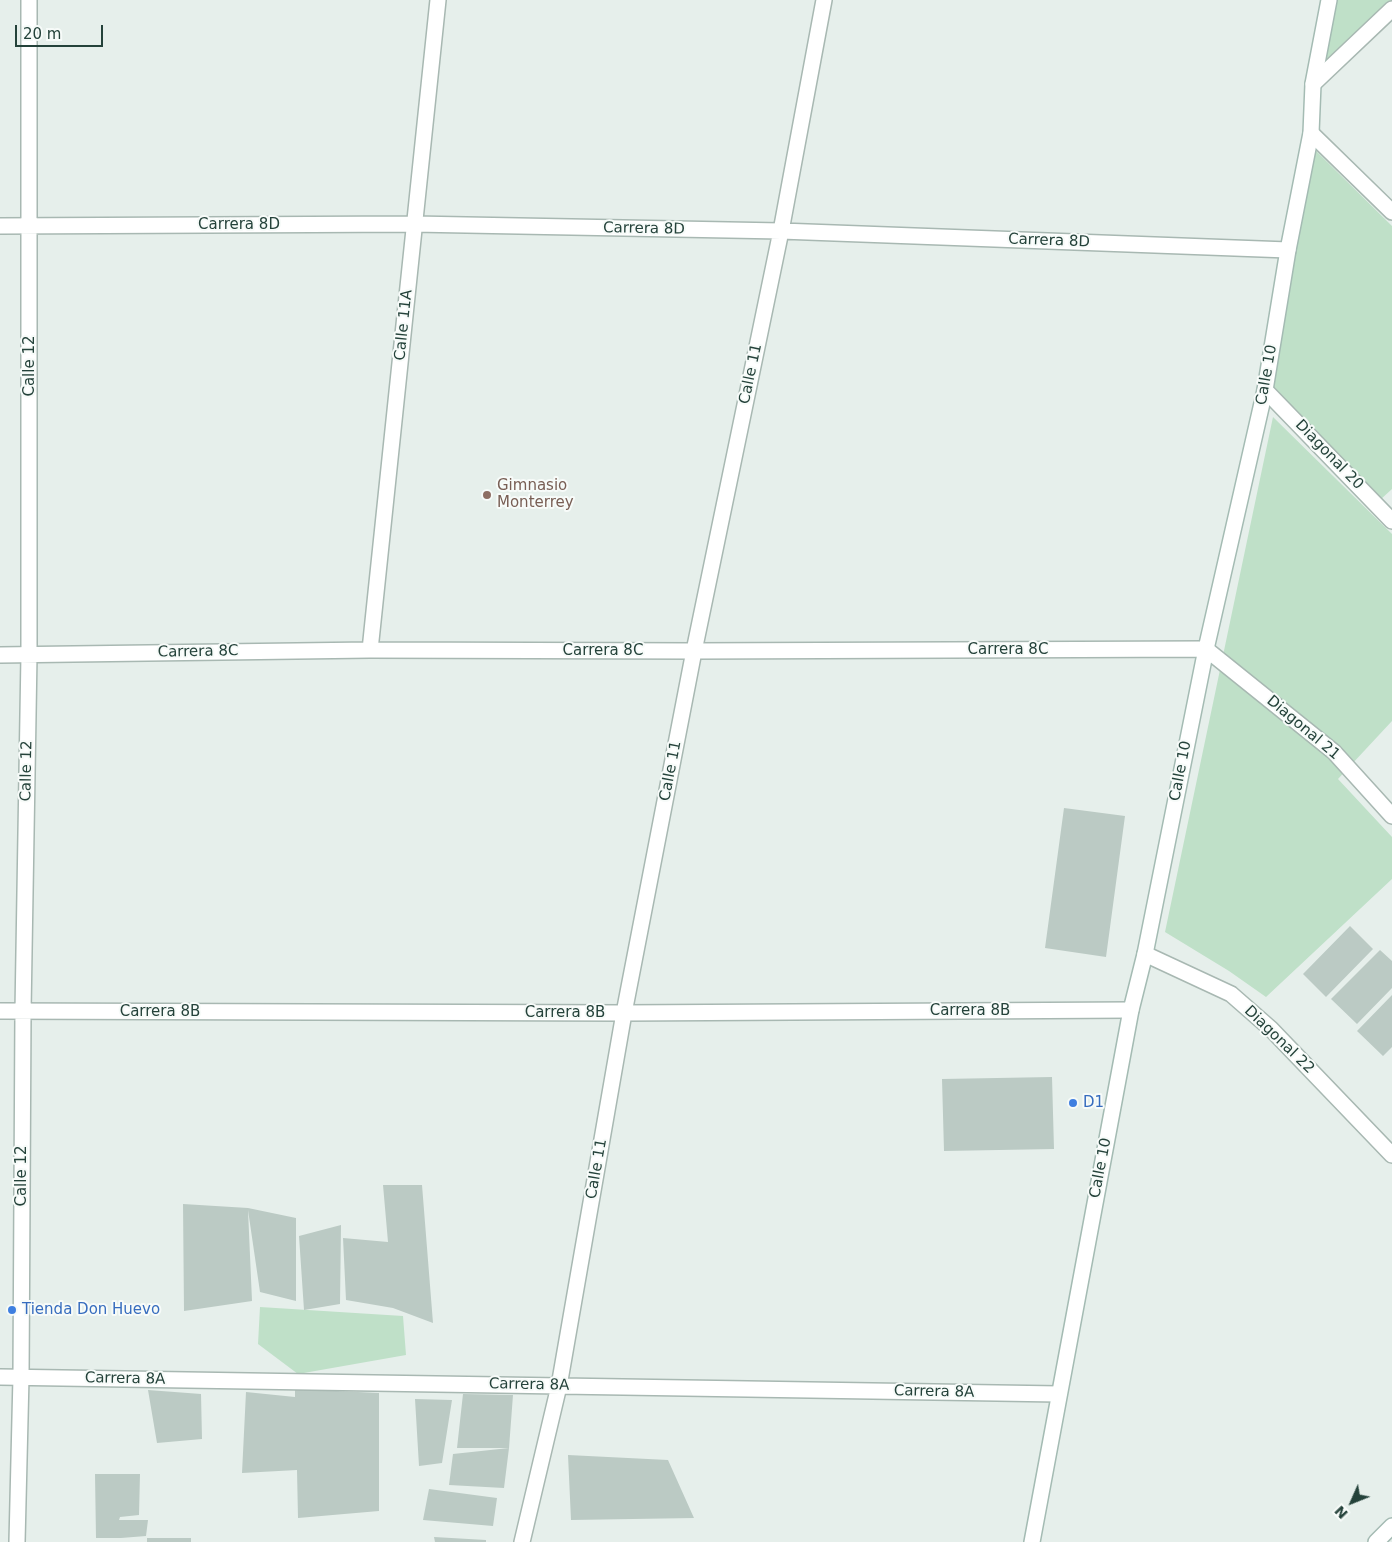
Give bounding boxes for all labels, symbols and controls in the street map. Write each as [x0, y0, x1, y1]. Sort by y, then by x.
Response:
scale bar [18, 15, 105, 47]
text: 20 m [23, 25, 61, 43]
street label: Carrera 8D [198, 216, 280, 234]
street label: Carrera 8D [603, 219, 685, 239]
street label: Carrera 8D [1008, 231, 1090, 251]
street label: Calle 11A [391, 289, 417, 361]
street label: Calle 12 [21, 335, 39, 397]
street label: Calle 11 [736, 342, 766, 406]
street label: Calle 10 [1253, 343, 1281, 407]
street label: Diagonal 20 [1291, 416, 1367, 494]
place label: Gimnasio Monterrey [497, 477, 574, 512]
marker: Gimnasio Monterrey [481, 489, 493, 501]
street label: Carrera 8C [968, 641, 1048, 659]
street label: Carrera 8C [157, 642, 239, 662]
street label: Carrera 8C [563, 642, 643, 660]
street label: Diagonal 21 [1263, 692, 1343, 764]
street label: Calle 11 [656, 739, 686, 803]
street label: Calle 10 [1166, 739, 1196, 803]
street label: Calle 12 [17, 740, 37, 802]
street label: Carrera 8B [930, 1002, 1010, 1020]
street label: Diagonal 22 [1240, 1002, 1318, 1078]
street label: Carrera 8B [120, 1003, 200, 1021]
street label: Carrera 8B [525, 1004, 605, 1022]
place label: D1 [1083, 1094, 1104, 1112]
marker: D1 [1067, 1097, 1079, 1109]
street label: Calle 10 [1086, 1136, 1116, 1200]
street label: Calle 11 [583, 1137, 611, 1201]
street label: Calle 12 [13, 1145, 31, 1207]
place label: Tienda Don Huevo [22, 1301, 160, 1319]
marker: Tienda Don Huevo [6, 1304, 18, 1316]
street label: Carrera 8A [85, 1369, 165, 1389]
street label: Carrera 8A [489, 1375, 569, 1395]
street label: Carrera 8A [894, 1382, 974, 1402]
north arrow [1327, 1477, 1377, 1527]
text: N [1331, 1503, 1351, 1522]

